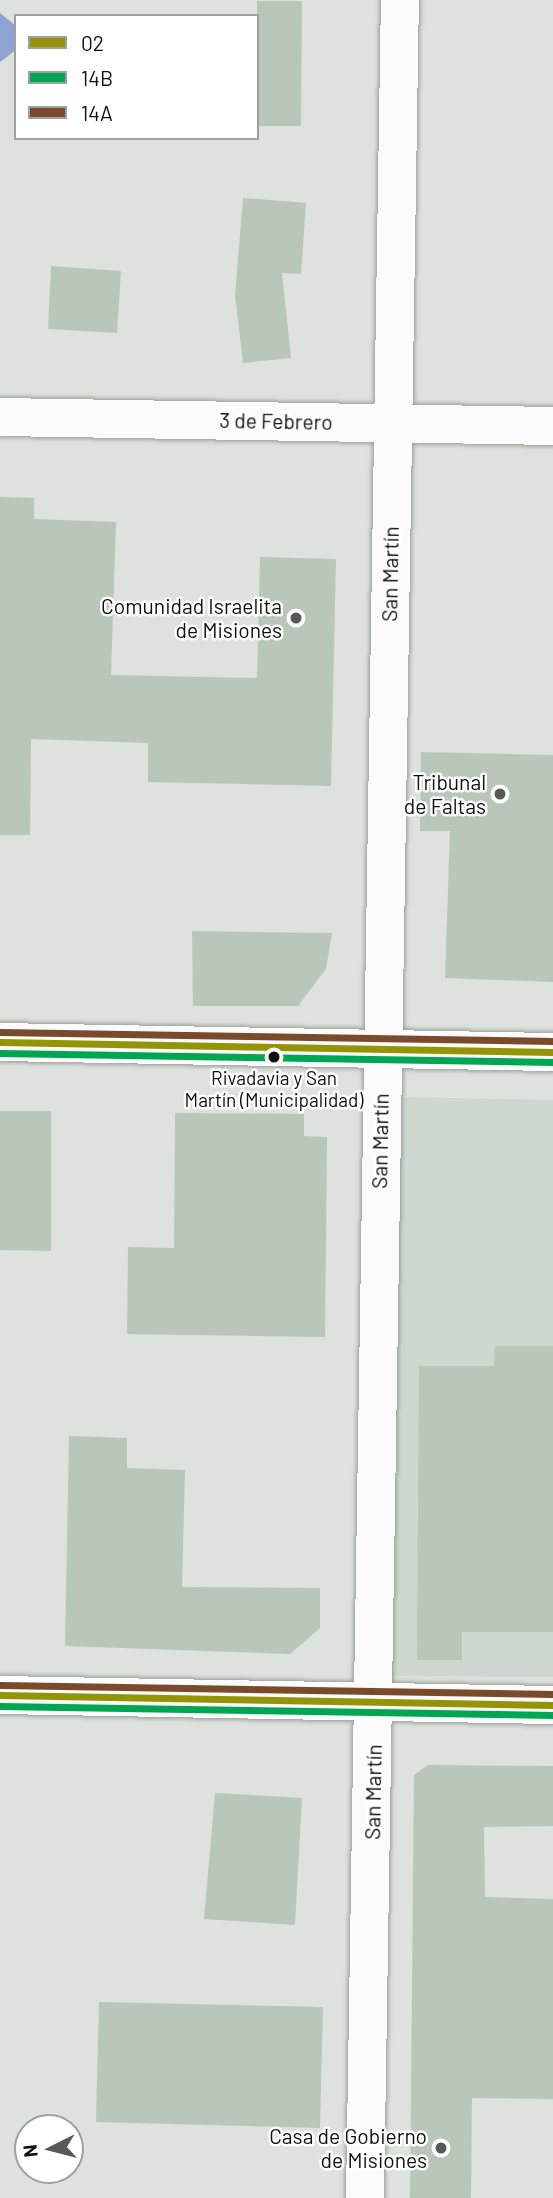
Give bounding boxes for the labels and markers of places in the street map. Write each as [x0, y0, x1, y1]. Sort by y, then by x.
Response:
place label: Comunidad Israelita de Misiones [101, 593, 282, 643]
marker: Comunidad Israelita de Misiones [288, 610, 304, 626]
place label: Tribunal de Faltas [404, 769, 486, 819]
marker: Tribunal de Faltas [492, 786, 508, 802]
marker: Rivadavia y San Martín (Municipalidad) [267, 1050, 281, 1064]
place label: Rivadavia y San Martín (Municipalidad) [185, 1067, 363, 1111]
place label: Casa de Gobierno de Misiones [269, 2123, 427, 2173]
marker: Casa de Gobierno de Misiones [433, 2140, 449, 2156]

